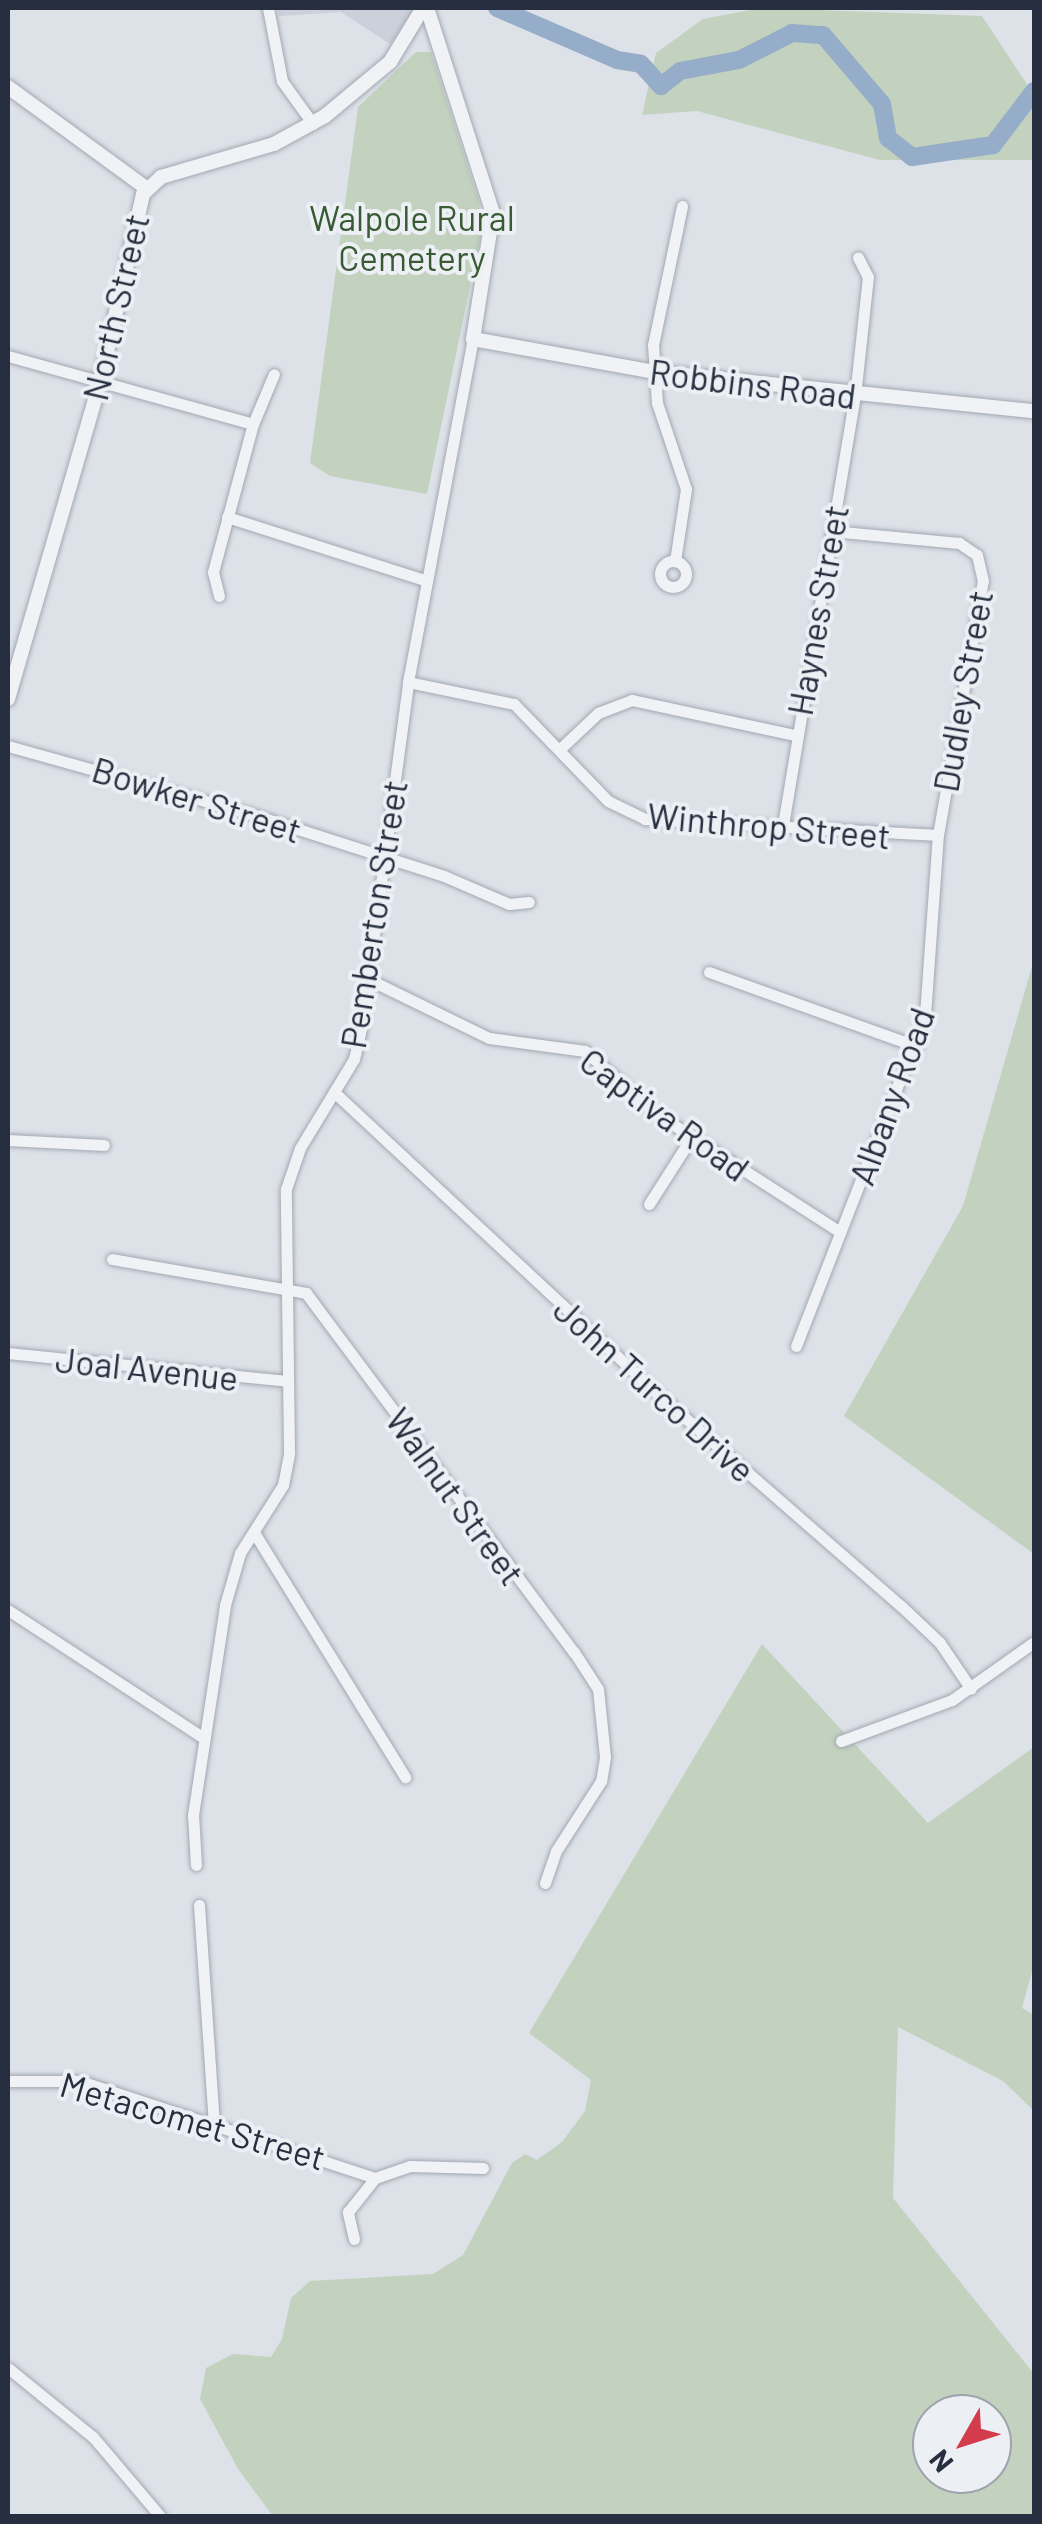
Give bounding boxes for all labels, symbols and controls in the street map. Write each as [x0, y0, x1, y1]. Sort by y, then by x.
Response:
park label: Walpole Rural Cemetery [309, 196, 515, 278]
street label: North Street [73, 210, 157, 404]
street label: Robbins Road [647, 350, 859, 416]
street label: Haynes Street [778, 501, 856, 719]
street label: Dudley Street [924, 587, 1000, 795]
street label: Bowker Street [87, 747, 307, 851]
street label: Pemberton Street [331, 777, 415, 1051]
street label: Winthrop Street [646, 793, 892, 857]
street label: Albany Road [840, 1002, 942, 1190]
street label: Captiva Road [572, 1039, 758, 1189]
street label: John Turco Drive [546, 1288, 764, 1490]
street label: Joal Avenue [54, 1338, 240, 1398]
street label: Walnut Street [378, 1400, 534, 1592]
street label: Metacomet Street [56, 2062, 330, 2178]
north arrow [912, 2394, 1012, 2494]
text: N [921, 2444, 959, 2480]

